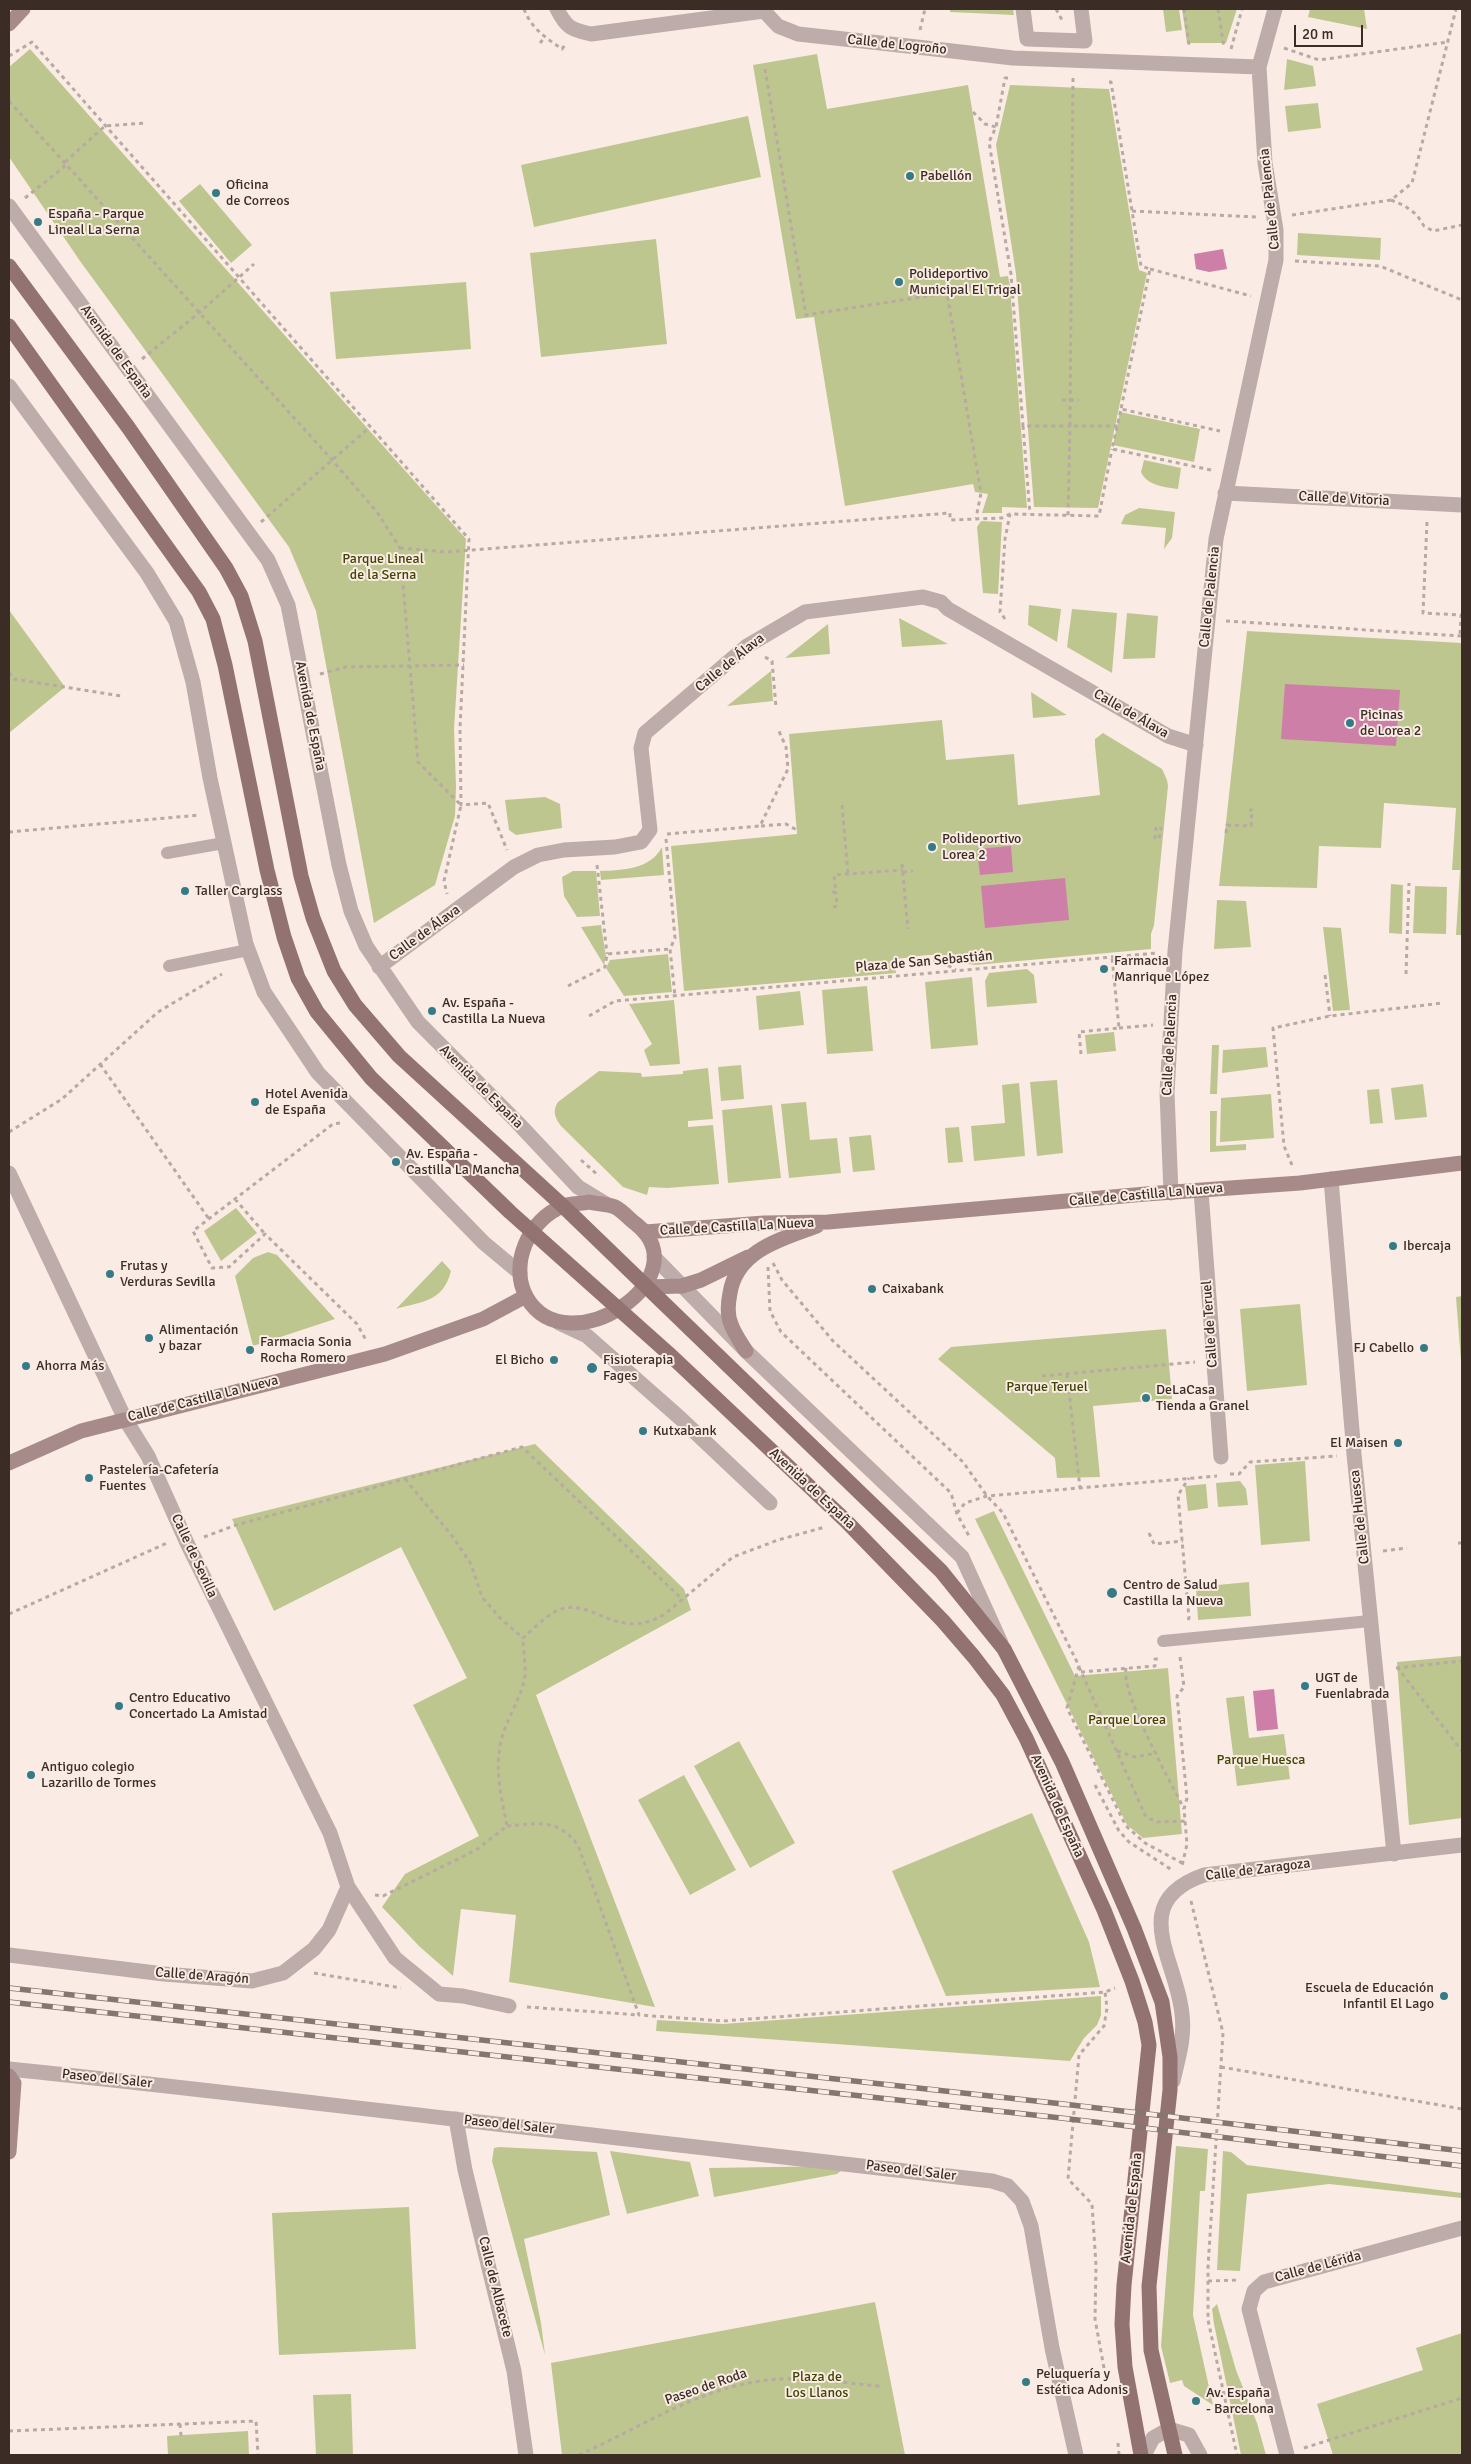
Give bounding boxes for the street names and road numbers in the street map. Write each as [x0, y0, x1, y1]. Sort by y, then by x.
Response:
street label: Calle de Logroño [847, 31, 947, 59]
street label: Calle de Palencia [1256, 147, 1284, 251]
street label: Avenida de España [76, 302, 156, 402]
street label: Calle de Vitoria [1298, 488, 1390, 510]
street label: Calle de Palencia [1196, 545, 1224, 649]
street label: Calle de Álava [692, 630, 768, 696]
street label: Avenida de España [291, 660, 329, 772]
street label: Calle de Álava [1090, 686, 1172, 742]
street label: Calle de Álava [386, 902, 464, 964]
street label: Plaza de San Sebastián [855, 948, 993, 976]
street label: Calle de Palencia [1159, 994, 1181, 1096]
street label: Avenida de España [436, 1042, 526, 1132]
street label: Calle de Castilla La Nueva [1068, 1180, 1224, 1210]
street label: Calle de Castilla La Nueva [659, 1215, 815, 1239]
street label: Calle de Teruel [1199, 1280, 1221, 1368]
street label: Calle de Castilla La Nueva [126, 1372, 280, 1426]
street label: Avenida de España [766, 1445, 858, 1533]
street label: Calle de Huesca [1347, 1469, 1373, 1565]
street label: Calle de Sevilla [167, 1511, 221, 1601]
street label: Avenida de España [1027, 1752, 1087, 1860]
street label: Calle de Zaragoza [1205, 1855, 1311, 1885]
street label: Calle de Aragón [155, 1964, 249, 1988]
street label: Paseo del Saler [61, 2066, 153, 2092]
street label: Paseo del Saler [463, 2112, 555, 2138]
street label: Avenida de España [1118, 2152, 1146, 2264]
street label: Paseo del Saler [865, 2157, 957, 2185]
street label: Calle de Albacete [474, 2235, 516, 2339]
street label: Calle de Lérida [1273, 2247, 1363, 2287]
street label: Paseo de Roda [663, 2365, 749, 2409]

